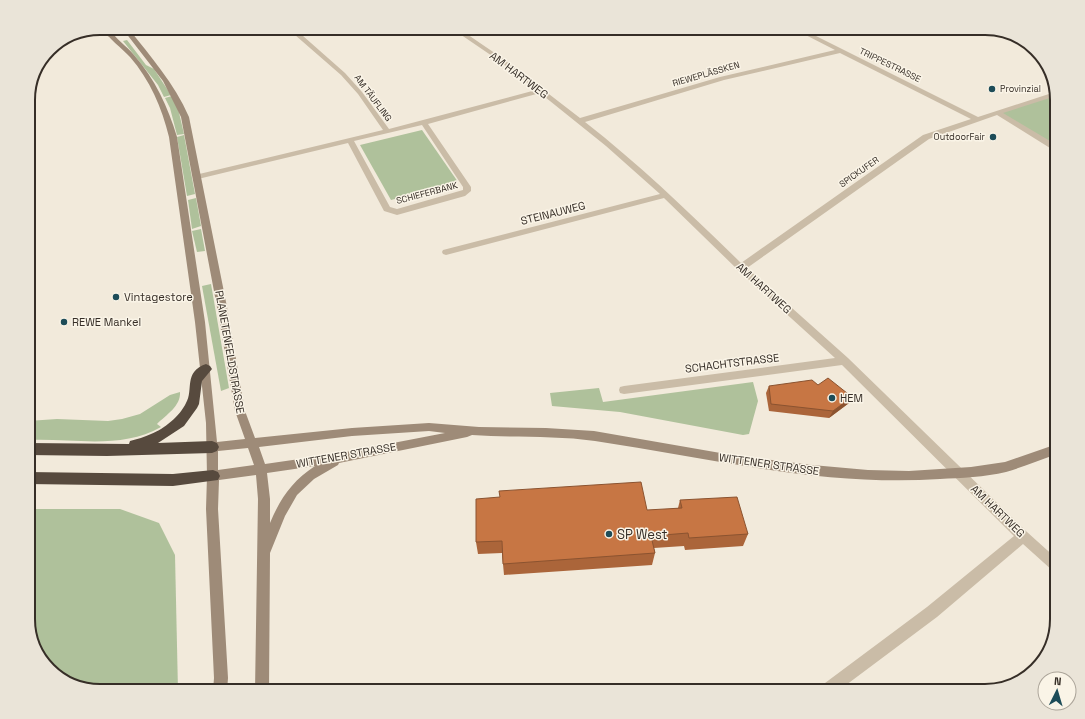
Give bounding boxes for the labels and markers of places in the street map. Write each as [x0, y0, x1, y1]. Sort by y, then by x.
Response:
place label: Provinzial [1000, 83, 1041, 95]
marker: Provinzial [987, 84, 997, 94]
place label: OutdoorFair [934, 131, 986, 143]
marker: OutdoorFair [988, 132, 998, 142]
place label: Vintagestore [124, 290, 193, 304]
marker: Vintagestore [111, 292, 121, 302]
place label: REWE Mankel [72, 315, 141, 329]
marker: REWE Mankel [59, 317, 69, 327]
place label: HEM [840, 391, 863, 405]
marker: HEM [827, 393, 837, 403]
place label: SP West [617, 526, 668, 543]
marker: SP West [604, 529, 614, 539]

